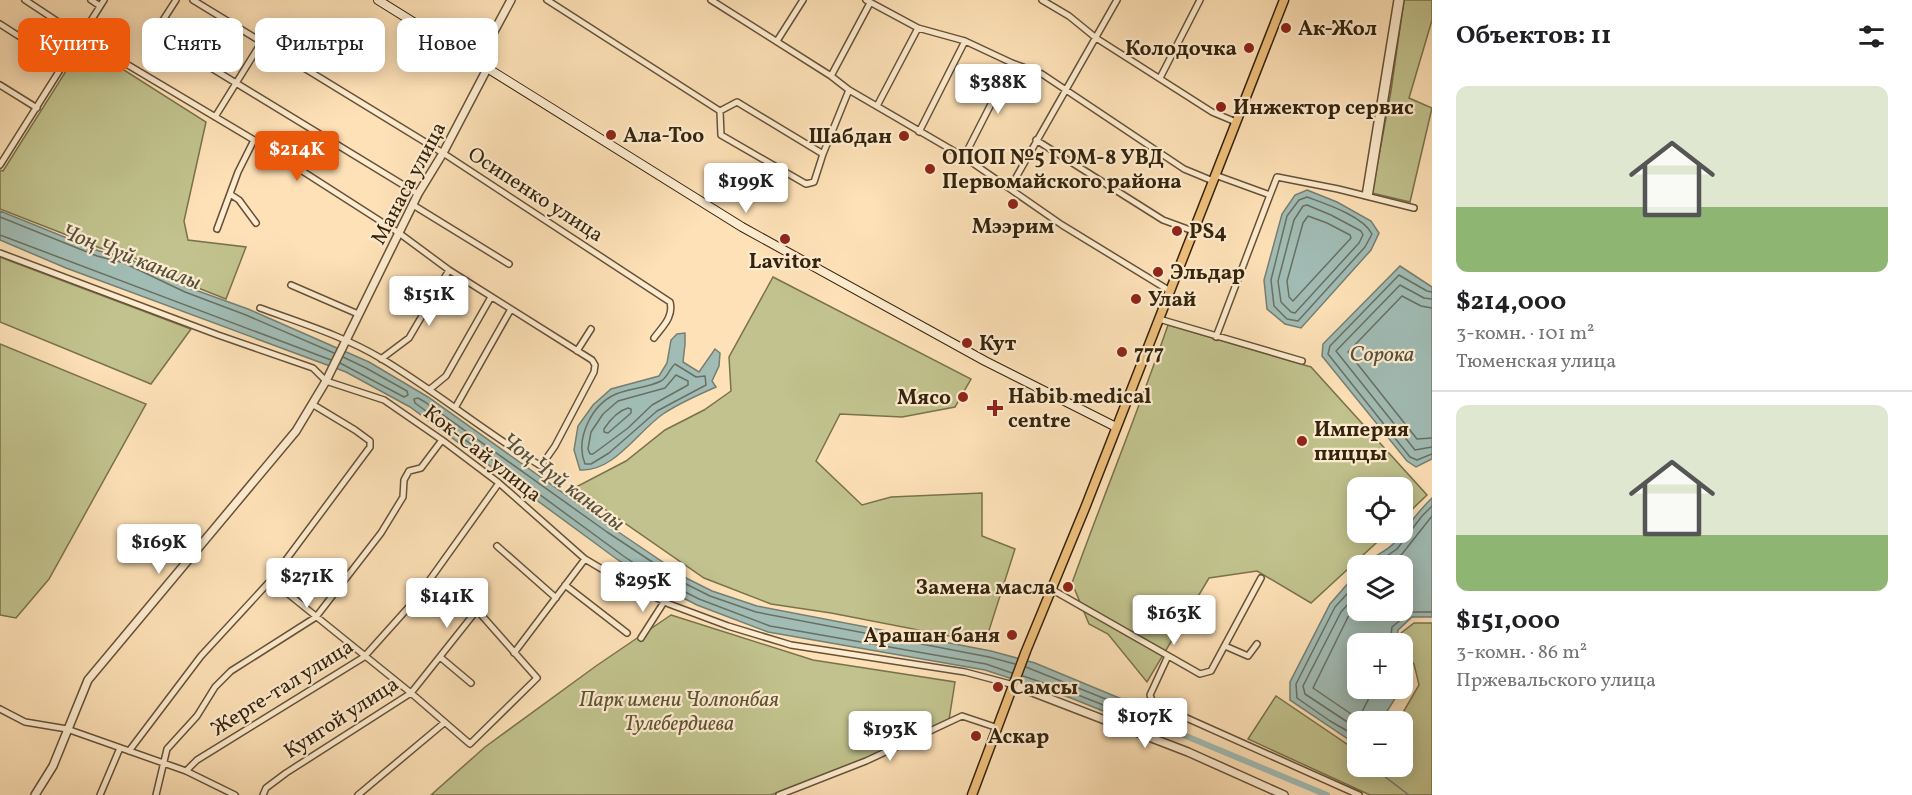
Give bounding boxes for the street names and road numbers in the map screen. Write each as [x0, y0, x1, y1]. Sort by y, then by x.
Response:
street label: Манаса улица [365, 117, 454, 250]
street label: Осипенко улица [462, 140, 609, 250]
street label: Кок-Сай улица [417, 399, 547, 510]
street label: Жерге-тал улица [206, 633, 360, 744]
street label: Кунгой улица [279, 670, 405, 766]

